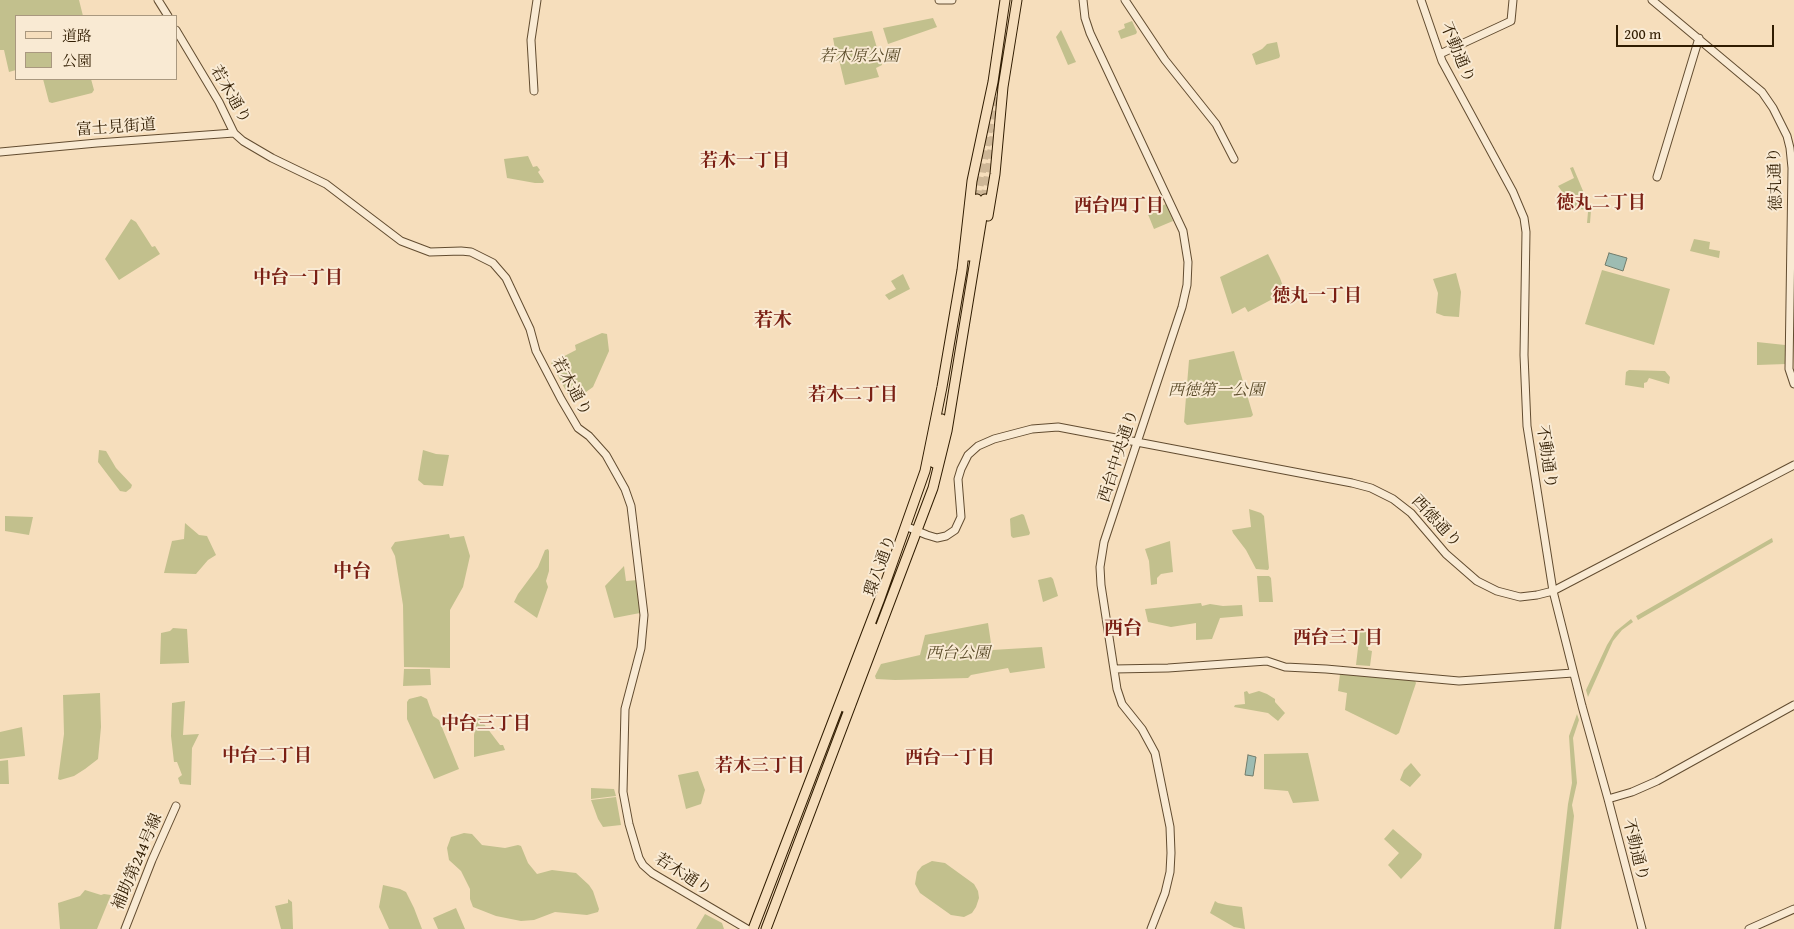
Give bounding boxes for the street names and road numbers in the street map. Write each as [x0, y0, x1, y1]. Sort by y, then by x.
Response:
street label: 不動通り [1436, 20, 1478, 86]
street label: 若木通り [206, 62, 254, 128]
street label: 富士見街道 [75, 116, 157, 140]
street label: 徳丸通り [1765, 147, 1787, 211]
street label: 若木通り [547, 354, 595, 420]
street label: 西台中央通り [1095, 407, 1143, 505]
street label: 不動通り [1532, 424, 1560, 490]
street label: 西徳通り [1407, 492, 1465, 552]
street label: 環八通り [861, 533, 901, 599]
street label: 補助第244号線 [109, 811, 167, 913]
street label: 不動通り [1618, 817, 1652, 883]
street label: 若木通り [651, 850, 715, 900]

